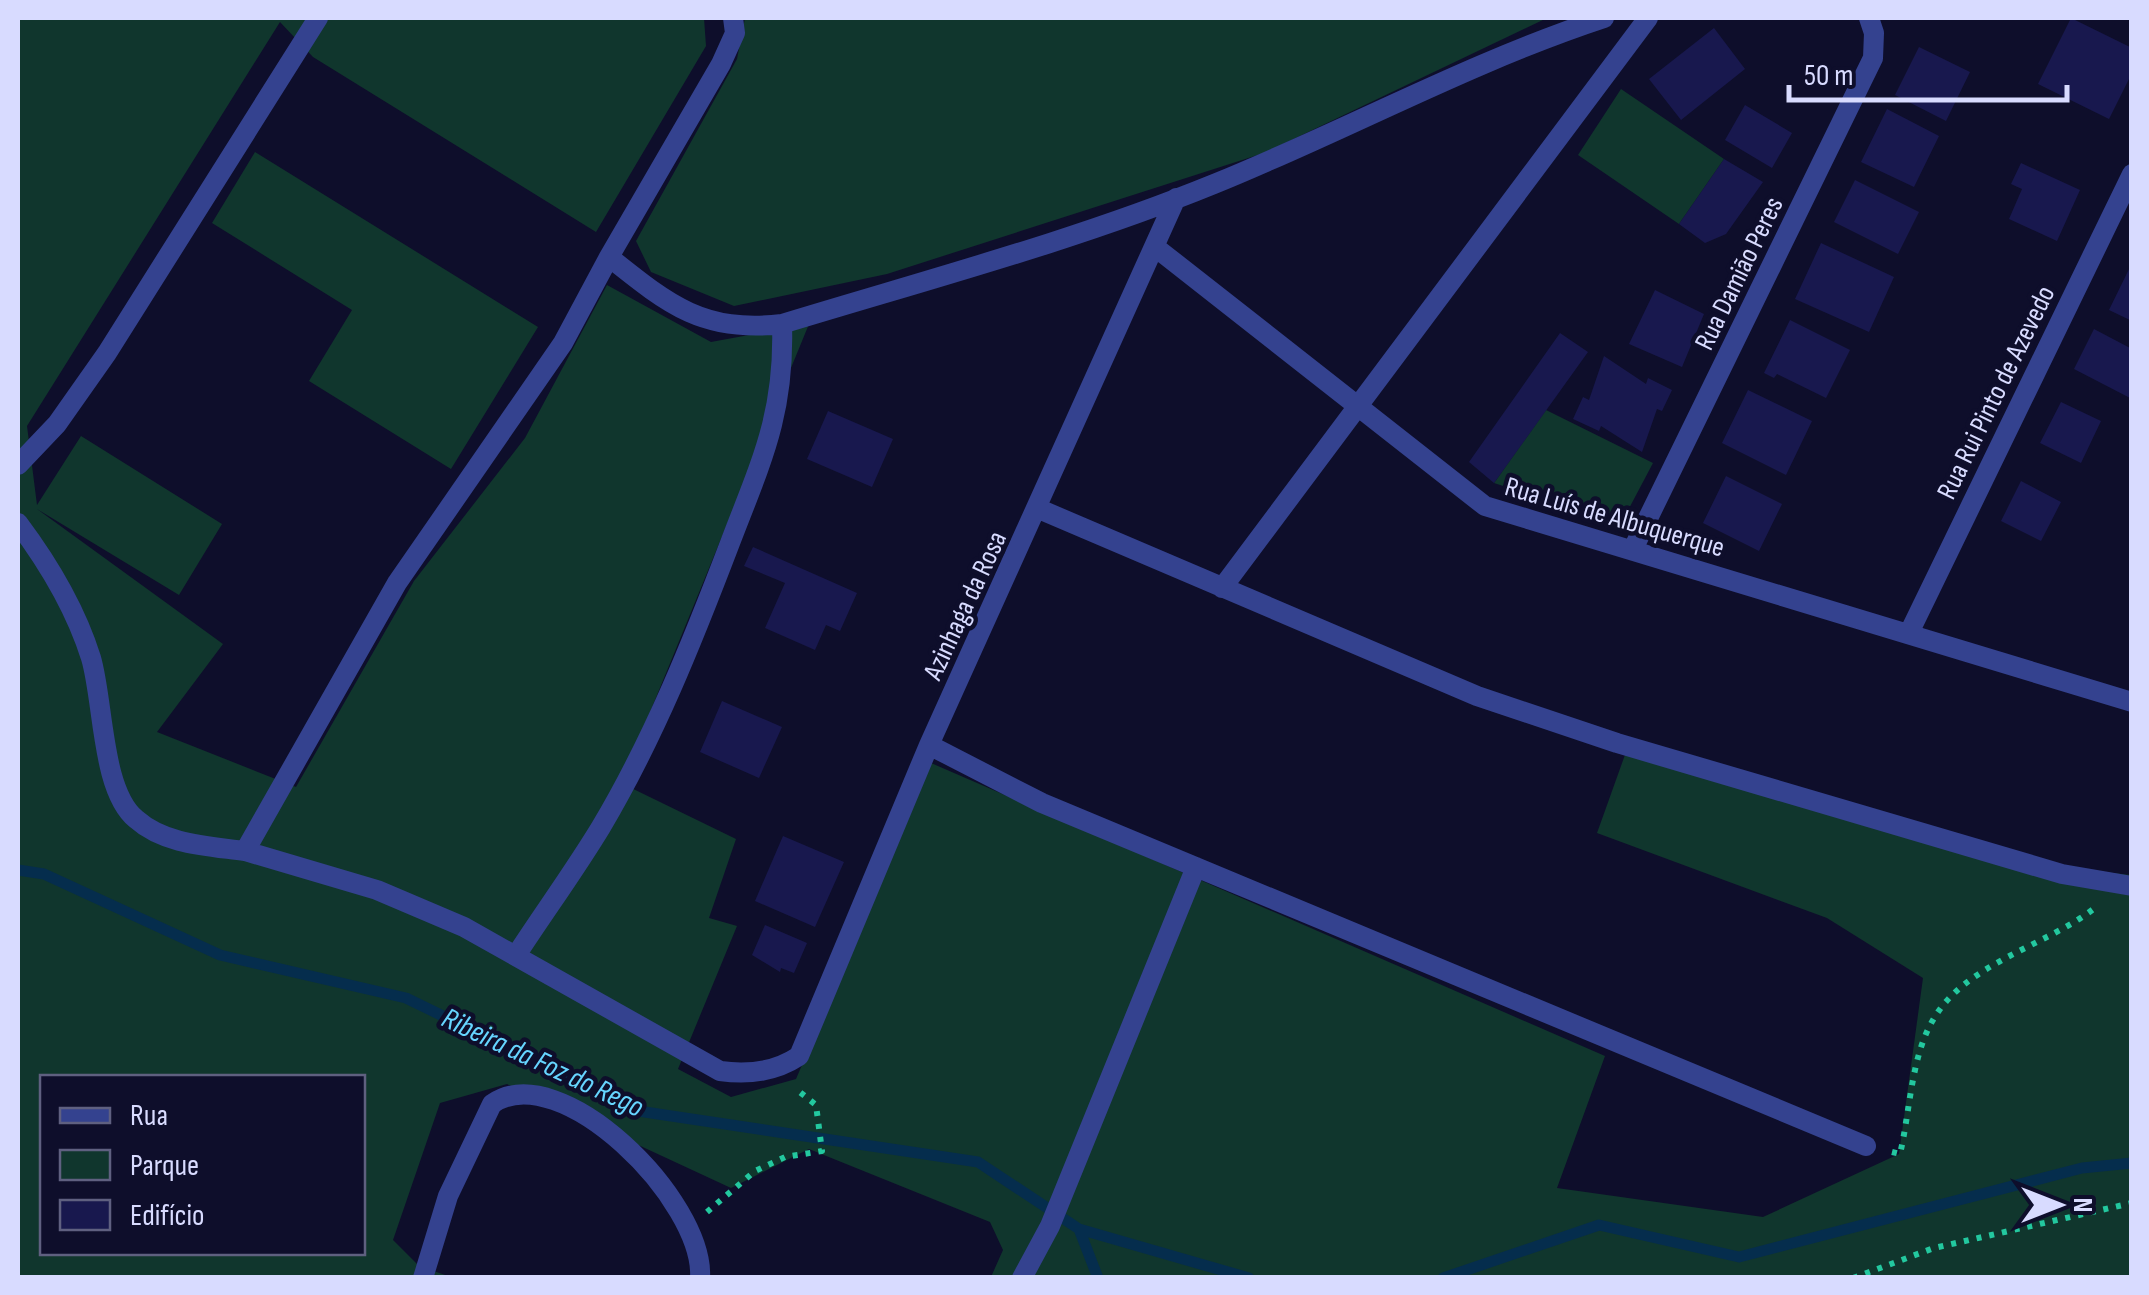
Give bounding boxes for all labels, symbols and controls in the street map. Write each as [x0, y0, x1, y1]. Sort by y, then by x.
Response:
scale bar [1789, 40, 2066, 102]
text: 50 m [1804, 58, 1853, 94]
street label: Rua Damião Peres [1688, 192, 1791, 356]
street label: Rua Rui Pinto de Azevedo [1930, 281, 2062, 505]
street label: Rua Luís de Albuquerque [1501, 470, 1728, 565]
street label: Azinhaga da Rosa [916, 526, 1014, 686]
water label: Ribeira da Foz do Rego [436, 1000, 649, 1125]
legend [40, 1075, 365, 1255]
text: Rua [130, 1098, 168, 1134]
text: Parque [130, 1148, 199, 1184]
north arrow [2009, 1155, 2109, 1255]
text: Edifício [130, 1198, 205, 1234]
text: N [2066, 1198, 2099, 1212]

